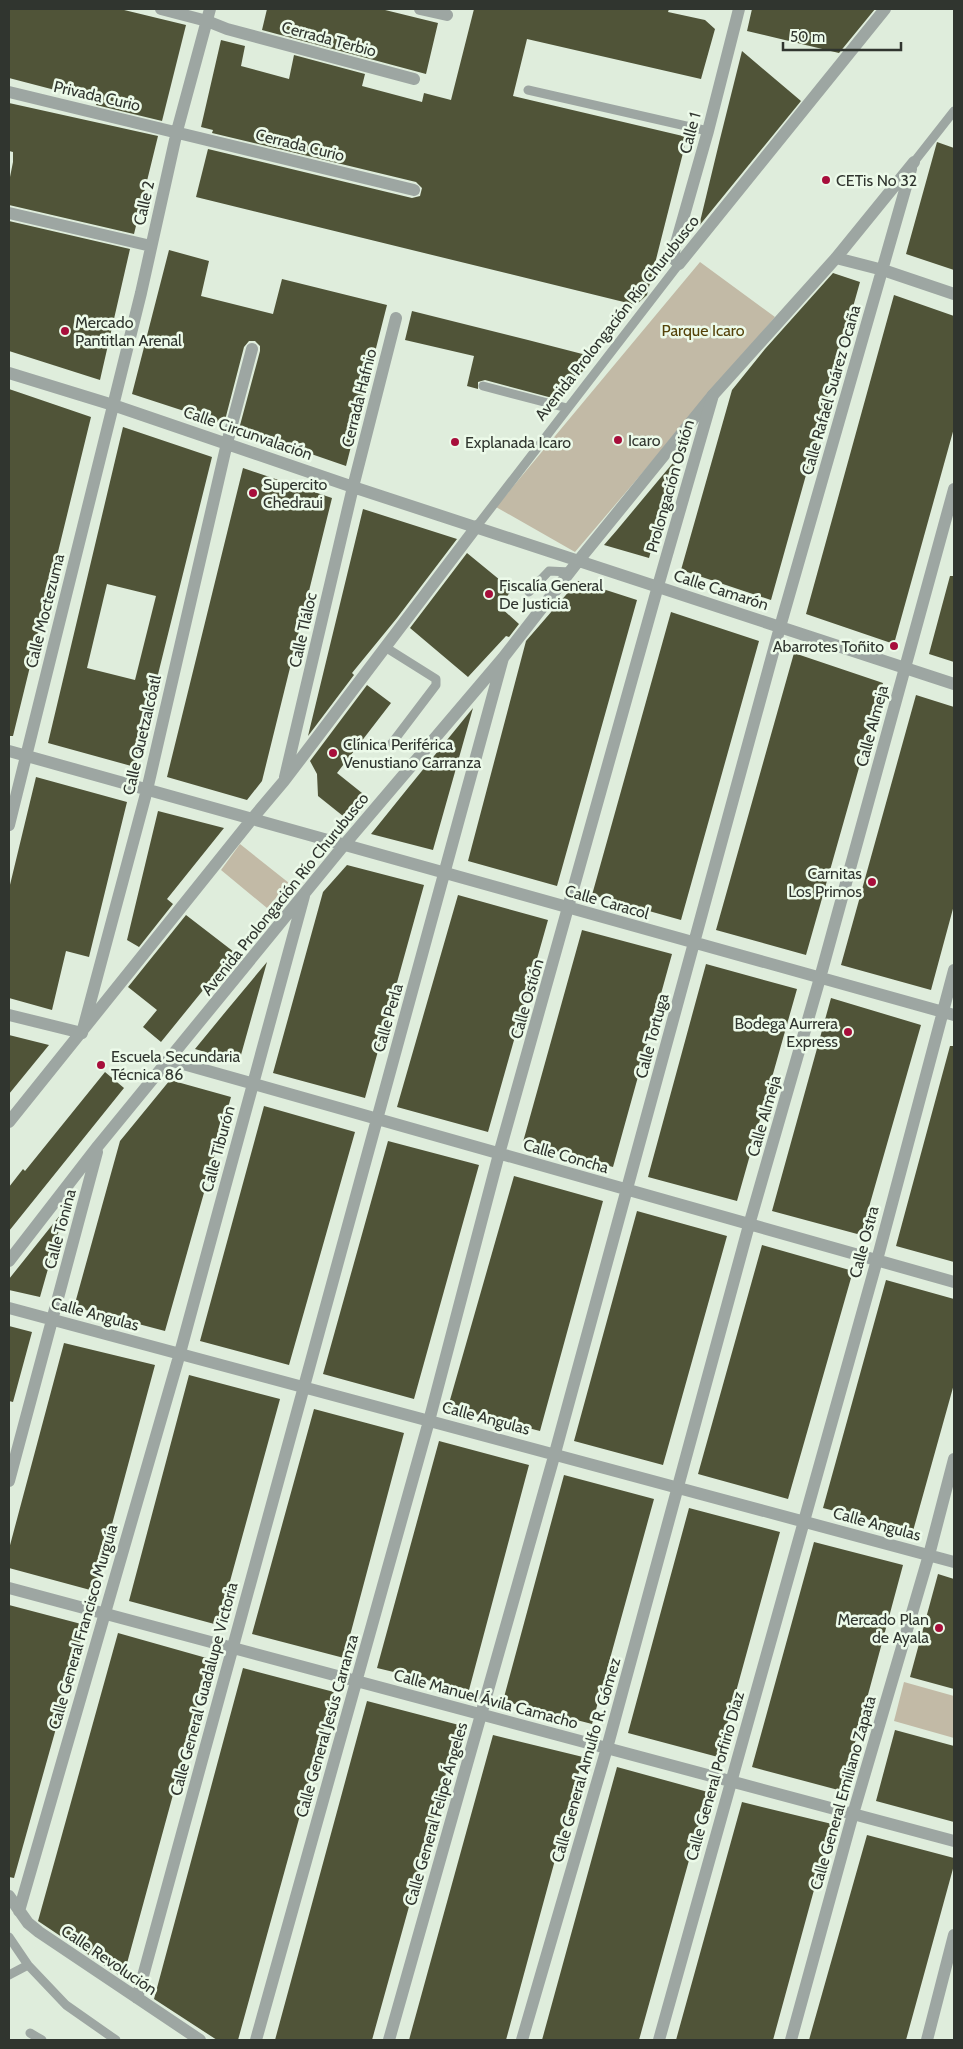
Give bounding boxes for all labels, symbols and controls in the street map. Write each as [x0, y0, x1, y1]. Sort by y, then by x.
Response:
street label: Cerrada Terbio [280, 17, 379, 61]
scale bar [783, 20, 900, 52]
text: 50 m [790, 28, 825, 46]
street label: Privada Curio [52, 77, 142, 115]
street label: Calle 1 [675, 110, 705, 156]
street label: Cerrada Curio [254, 125, 347, 165]
place label: CETis No 32 [836, 171, 917, 190]
marker: CETis No 32 [820, 174, 832, 186]
street label: Calle 2 [130, 179, 158, 227]
street label: Avenida Prolongación Río Churubusco [531, 212, 703, 424]
street label: Calle Rafaél Suárez Ocaña [798, 303, 864, 477]
place label: Mercado Pantitlan Arenal [75, 313, 182, 350]
park label: Parque Icaro [662, 321, 745, 340]
marker: Mercado Pantitlan Arenal [59, 325, 71, 337]
street label: Cerrada Hafnio [338, 347, 380, 449]
street label: Calle Circunvalación [181, 402, 315, 464]
street label: Prolongación Ostión [642, 417, 698, 555]
place label: Icaro [628, 431, 661, 450]
place label: Explanada Icaro [465, 433, 571, 452]
marker: Icaro [612, 434, 624, 446]
marker: Explanada Icaro [449, 436, 461, 448]
place label: Supercito Chedraui [263, 475, 328, 512]
marker: Supercito Chedraui [247, 487, 259, 499]
street label: Calle Moctezuma [22, 552, 68, 670]
street label: Calle Camarón [671, 566, 771, 614]
place label: Fiscalía General De Justicia [499, 576, 603, 613]
marker: Fiscalía General De Justicia [483, 588, 495, 600]
street label: Calle Tláloc [285, 591, 321, 669]
place label: Abarrotes Toñito [773, 637, 884, 656]
marker: Abarrotes Toñito [888, 640, 900, 652]
street label: Calle Quetzalcóatl [119, 673, 165, 797]
street label: Calle Almeja [852, 683, 892, 769]
place label: Clínica Periférica Venustiano Carranza [343, 735, 481, 772]
marker: Clínica Periférica Venustiano Carranza [327, 747, 339, 759]
street label: Avenida Prolongación Río Churubusco [197, 789, 373, 999]
place label: Carnitas Los Primos [788, 864, 862, 901]
marker: Carnitas Los Primos [866, 876, 878, 888]
street label: Calle Caracol [563, 881, 651, 923]
street label: Calle Ostión [507, 957, 547, 1041]
street label: Calle Perla [369, 981, 407, 1054]
street label: Calle Tortuga [632, 991, 673, 1081]
place label: Bodega Aurrera Express [735, 1014, 838, 1051]
marker: Bodega Aurrera Express [842, 1026, 854, 1038]
place label: Escuela Secundaria Técnica 86 [111, 1047, 240, 1084]
marker: Escuela Secundaria Técnica 86 [95, 1059, 107, 1071]
street label: Calle Almeja [743, 1073, 785, 1159]
street label: Calle Tiburón [197, 1104, 239, 1194]
street label: Calle Concha [521, 1135, 611, 1177]
street label: Calle Tonina [40, 1187, 80, 1271]
street label: Calle Ostra [845, 1204, 883, 1280]
street label: Calle Angulas [49, 1293, 141, 1335]
street label: Calle Angulas [440, 1397, 532, 1439]
street label: Calle Angulas [831, 1503, 923, 1545]
street label: Calle General Francisco Murguía [45, 1522, 121, 1732]
street label: Calle General Guadalupe Victoria [166, 1580, 242, 1798]
place label: Mercado Plan de Ayala [837, 1610, 929, 1647]
marker: Mercado Plan de Ayala [933, 1622, 945, 1634]
street label: Calle General Jesús Carranza [292, 1632, 362, 1820]
street label: Calle General Arnulfo R. Gómez [548, 1655, 624, 1865]
street label: Calle Manuel Ávila Camacho [392, 1665, 580, 1733]
street label: Calle General Porfirio Díaz [682, 1689, 748, 1863]
street label: Calle General Emiliano Zapata [806, 1694, 880, 1892]
street label: Calle General Felipe Ángeles [401, 1720, 471, 1908]
street label: Calle Revolución [58, 1921, 161, 1999]

